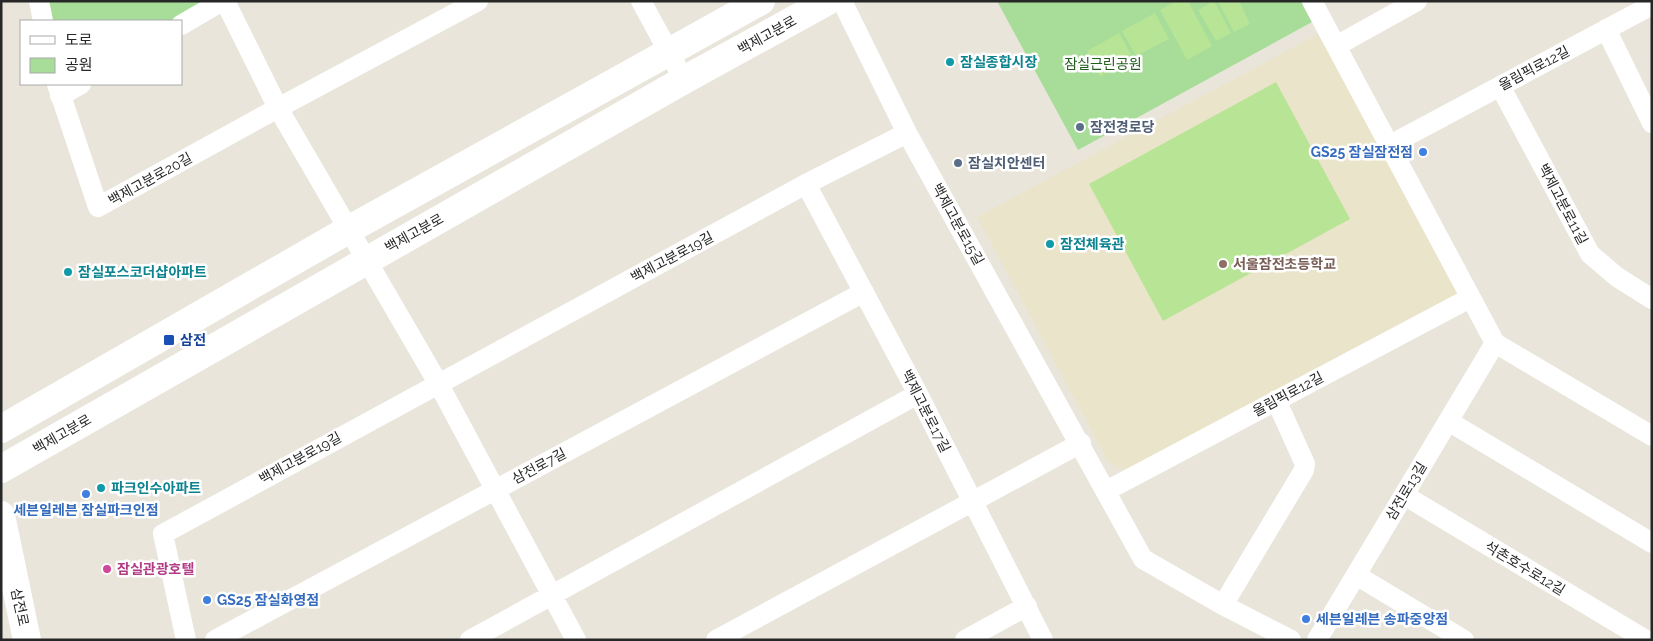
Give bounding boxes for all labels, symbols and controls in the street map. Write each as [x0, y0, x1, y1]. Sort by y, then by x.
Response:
street label: 백제고분로 [735, 12, 799, 58]
legend [20, 20, 182, 85]
text: 도로 [65, 31, 93, 49]
street label: 올림픽로12길 [1496, 43, 1572, 93]
place label: 잠실종합시장 [960, 54, 1037, 70]
text: 공원 [65, 56, 93, 74]
marker: 잠실종합시장 [944, 56, 956, 68]
park label: 잠실근린공원 [1064, 56, 1142, 72]
place label: 잠전경로당 [1090, 119, 1155, 135]
marker: 잠전경로당 [1074, 121, 1086, 133]
place label: GS25 잠실잠전점 [1311, 144, 1413, 160]
marker: GS25 잠실잠전점 [1417, 146, 1429, 158]
street label: 백제고분로20길 [105, 149, 195, 209]
place label: 잠실치안센터 [968, 155, 1045, 171]
marker: 잠실치안센터 [952, 157, 964, 169]
street label: 백제고분로11길 [1535, 161, 1591, 247]
street label: 백제고분로15길 [929, 180, 987, 268]
street label: 백제고분로 [382, 210, 446, 256]
street label: 백제고분로19길 [628, 228, 716, 286]
place label: 잠전체육관 [1060, 236, 1125, 252]
marker: 잠전체육관 [1044, 238, 1056, 250]
place label: 서울잠전초등학교 [1233, 256, 1336, 272]
marker: 서울잠전초등학교 [1217, 258, 1229, 270]
place label: 잠실포스코더샵아파트 [78, 264, 207, 280]
marker: 잠실포스코더샵아파트 [62, 266, 74, 278]
place label: 삼전 [180, 332, 206, 348]
marker: 삼전 [162, 333, 176, 347]
street label: 백제고분로17길 [898, 367, 954, 455]
street label: 올림픽로12길 [1250, 369, 1326, 419]
street label: 백제고분로 [30, 411, 94, 457]
street label: 백제고분로19길 [256, 429, 344, 487]
street label: 삼전로7길 [509, 445, 569, 487]
street label: 삼전로13길 [1382, 459, 1430, 523]
place label: 파크인수아파트 [111, 480, 201, 496]
marker: 파크인수아파트 [95, 482, 107, 494]
marker: 세븐일레븐 잠실파크인점 [80, 488, 92, 500]
place label: 세븐일레븐 잠실파크인점 [13, 502, 159, 518]
street label: 석촌호수로12길 [1482, 538, 1568, 598]
place label: 잠실관광호텔 [117, 561, 194, 577]
marker: 잠실관광호텔 [101, 563, 113, 575]
street label: 삼전로 [8, 586, 32, 628]
place label: GS25 잠실화영점 [217, 592, 319, 608]
marker: GS25 잠실화영점 [201, 594, 213, 606]
place label: 세븐일레븐 송파중앙점 [1316, 611, 1448, 627]
marker: 세븐일레븐 송파중앙점 [1300, 613, 1312, 625]

